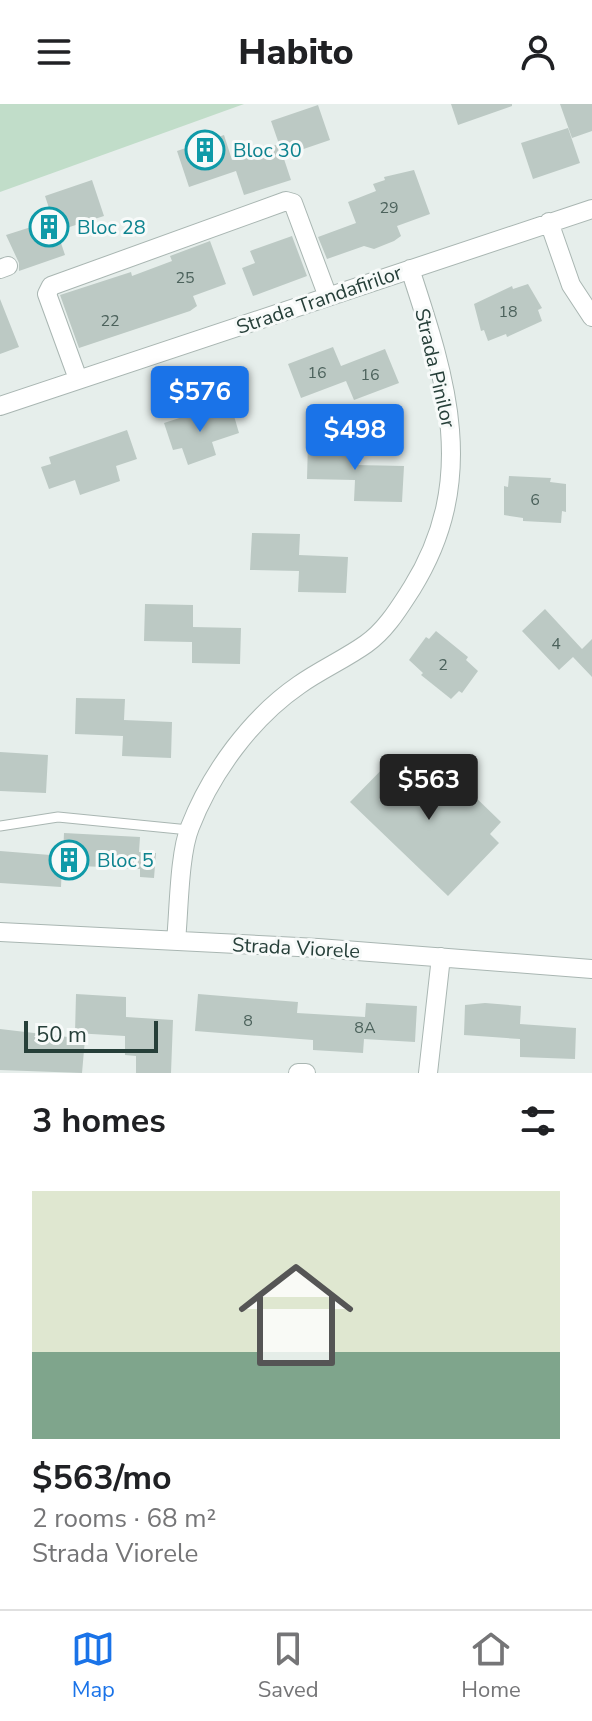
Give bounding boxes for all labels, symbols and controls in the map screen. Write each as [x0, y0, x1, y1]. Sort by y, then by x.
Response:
text: Habito [238, 28, 354, 77]
icon: menu [32, 30, 76, 74]
icon: person [516, 30, 560, 74]
building icon: Bloc 30 [184, 129, 226, 171]
place label: Bloc 30 [233, 137, 302, 164]
house number: 29 [379, 197, 399, 219]
building icon: Bloc 28 [28, 206, 70, 248]
place label: Bloc 28 [77, 214, 146, 241]
street label: Strada Trandafirilor [233, 259, 405, 341]
house number: 25 [175, 267, 195, 289]
house number: 18 [498, 301, 518, 323]
street label: Strada Pinilor [408, 306, 462, 430]
house number: 22 [100, 310, 120, 332]
house number: 16 [307, 362, 327, 384]
house number: 16 [360, 364, 380, 386]
pin: $576 [153, 366, 247, 434]
text: $576 [169, 374, 231, 409]
pin: $498 [308, 404, 402, 472]
text: $498 [324, 412, 386, 447]
house number: 6 [530, 489, 540, 511]
house number: 4 [551, 633, 561, 655]
house number: 2 [438, 654, 448, 676]
pin: $563 [382, 754, 476, 822]
text: $563 [398, 762, 460, 797]
building icon: Bloc 5 [48, 839, 90, 881]
place label: Bloc 5 [97, 847, 154, 874]
street label: Strada Viorele [231, 931, 361, 965]
house number: 8 [243, 1010, 253, 1032]
scale bar [24, 1017, 158, 1053]
house number: 8A [354, 1017, 376, 1039]
text: 50 m [36, 1020, 87, 1050]
text: 3 homes [32, 1098, 166, 1144]
icon: filters [516, 1099, 560, 1143]
icon: home [224, 1243, 368, 1387]
text: $563/mo [32, 1455, 172, 1501]
text: 2 rooms · 68 m² [32, 1501, 216, 1536]
text: Strada Viorele [32, 1536, 198, 1571]
tab: Map [71, 1627, 115, 1705]
tab: Saved [258, 1627, 319, 1705]
tab: Home [461, 1627, 521, 1705]

